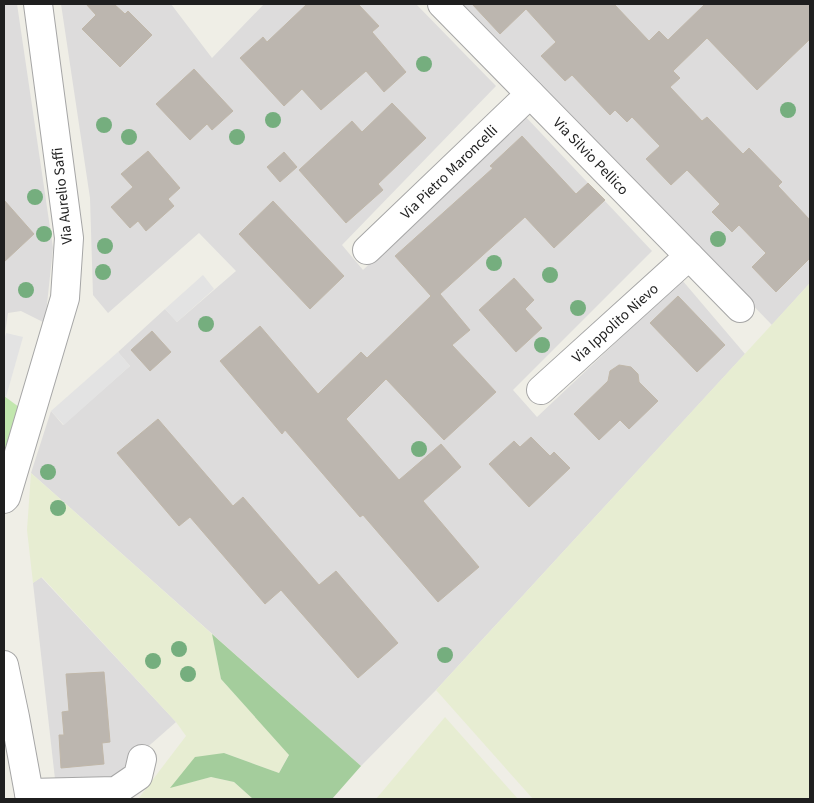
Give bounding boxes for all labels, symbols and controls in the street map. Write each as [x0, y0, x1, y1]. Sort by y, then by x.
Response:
street label: Via Silvio Pellico [548, 113, 633, 200]
street label: Via Pietro Maroncelli [396, 120, 503, 224]
street label: Via Aurelio Saffi [47, 146, 78, 245]
street label: Via Ippolito Nievo [567, 279, 663, 368]

